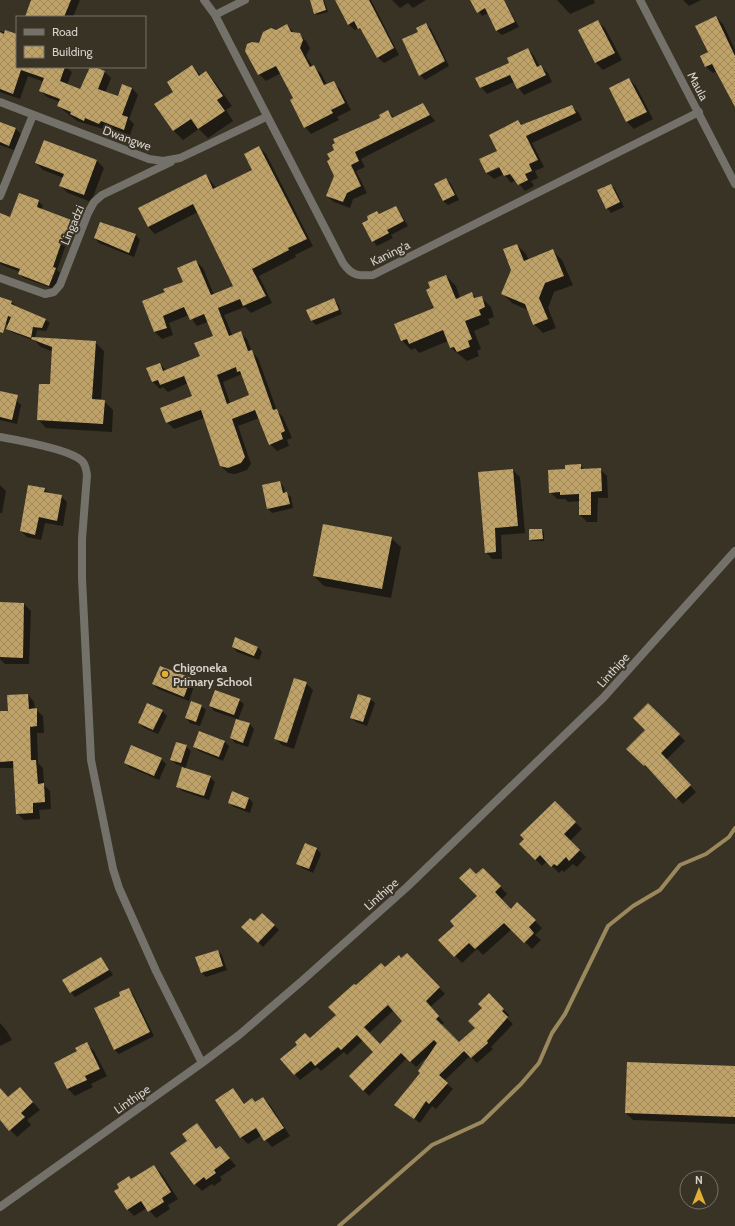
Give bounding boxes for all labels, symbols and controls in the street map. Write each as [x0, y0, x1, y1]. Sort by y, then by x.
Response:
legend [16, 16, 146, 68]
text: Road [52, 24, 78, 39]
text: Building [52, 44, 94, 59]
street label: Maula [684, 69, 712, 103]
street label: Dwangwe [101, 122, 153, 154]
street label: Lingadzi [57, 203, 87, 247]
street label: Kaning'a [368, 237, 412, 269]
street label: Linthipe [594, 650, 632, 690]
place label: Chigoneka Primary School [173, 660, 252, 689]
marker: Chigoneka Primary School [160, 669, 170, 679]
street label: Linthipe [361, 875, 401, 913]
street label: Linthipe [111, 1081, 153, 1117]
north arrow [679, 1170, 719, 1210]
text: N [695, 1173, 703, 1187]

